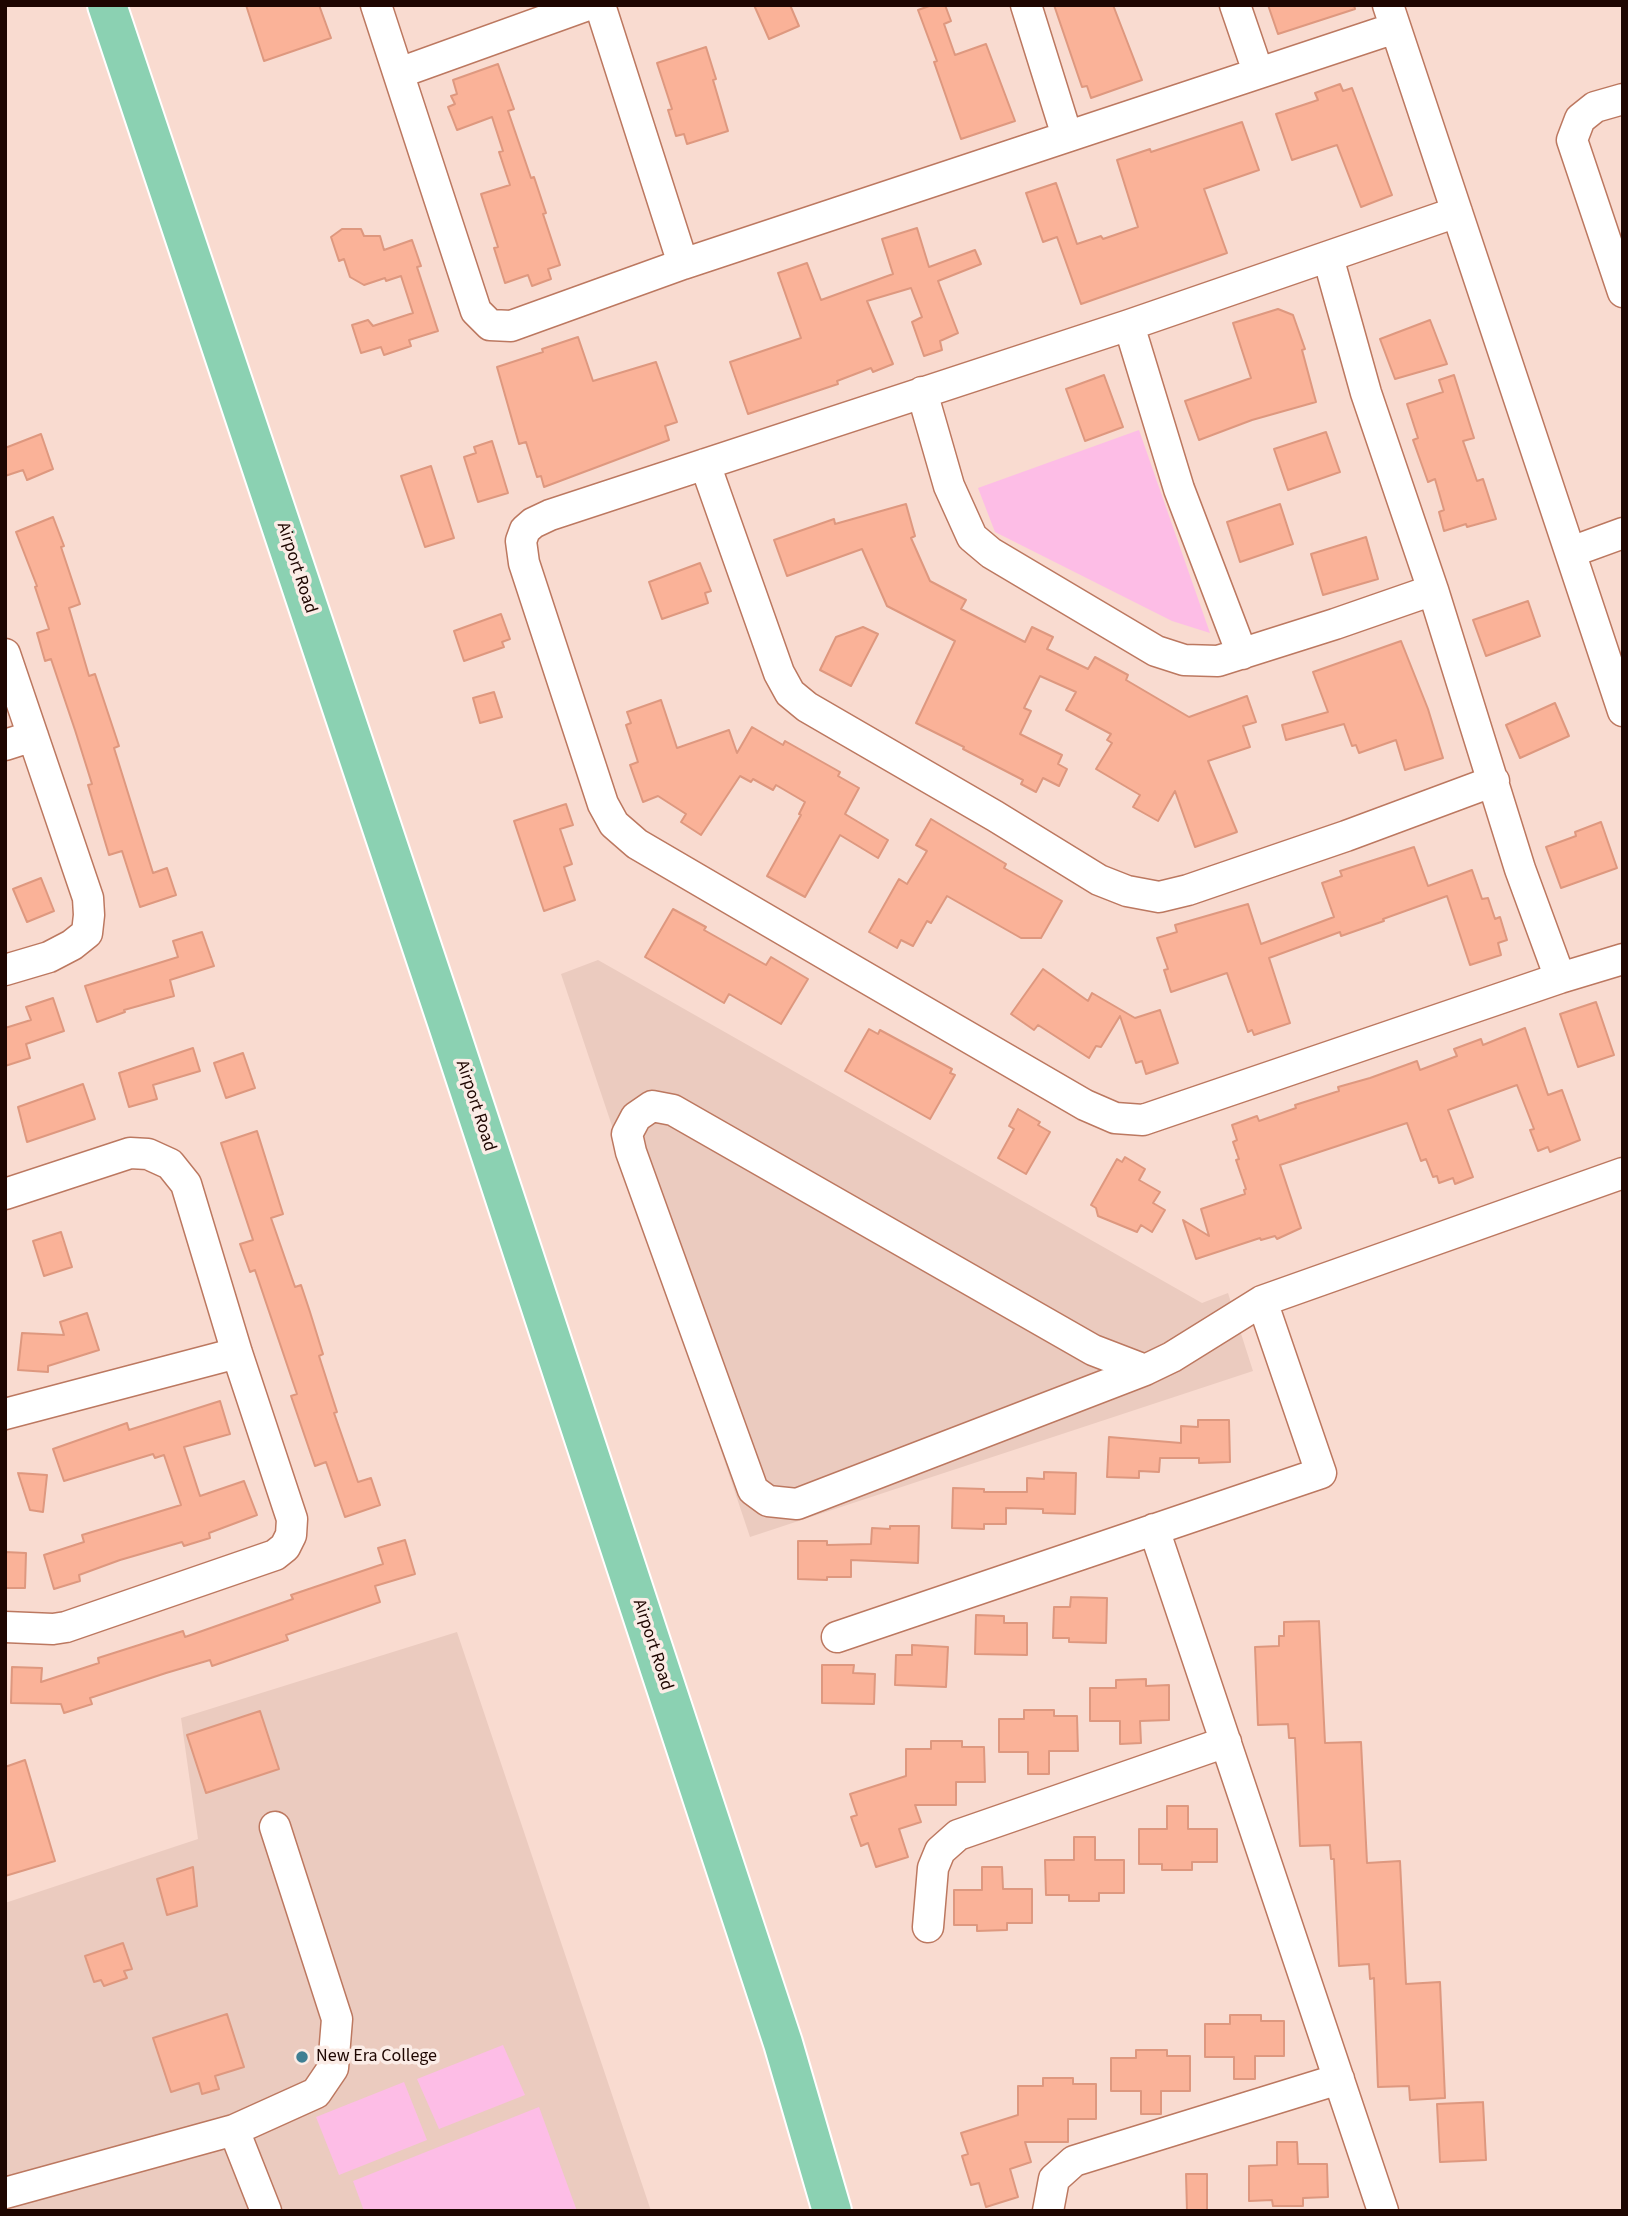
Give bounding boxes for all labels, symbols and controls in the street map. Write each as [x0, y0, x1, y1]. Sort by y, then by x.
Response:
street label: Airport Road [271, 520, 321, 616]
street label: Airport Road [450, 1058, 500, 1154]
street label: Airport Road [627, 1597, 677, 1693]
place label: New Era College [316, 2046, 437, 2068]
marker: New Era College [294, 2049, 310, 2065]

